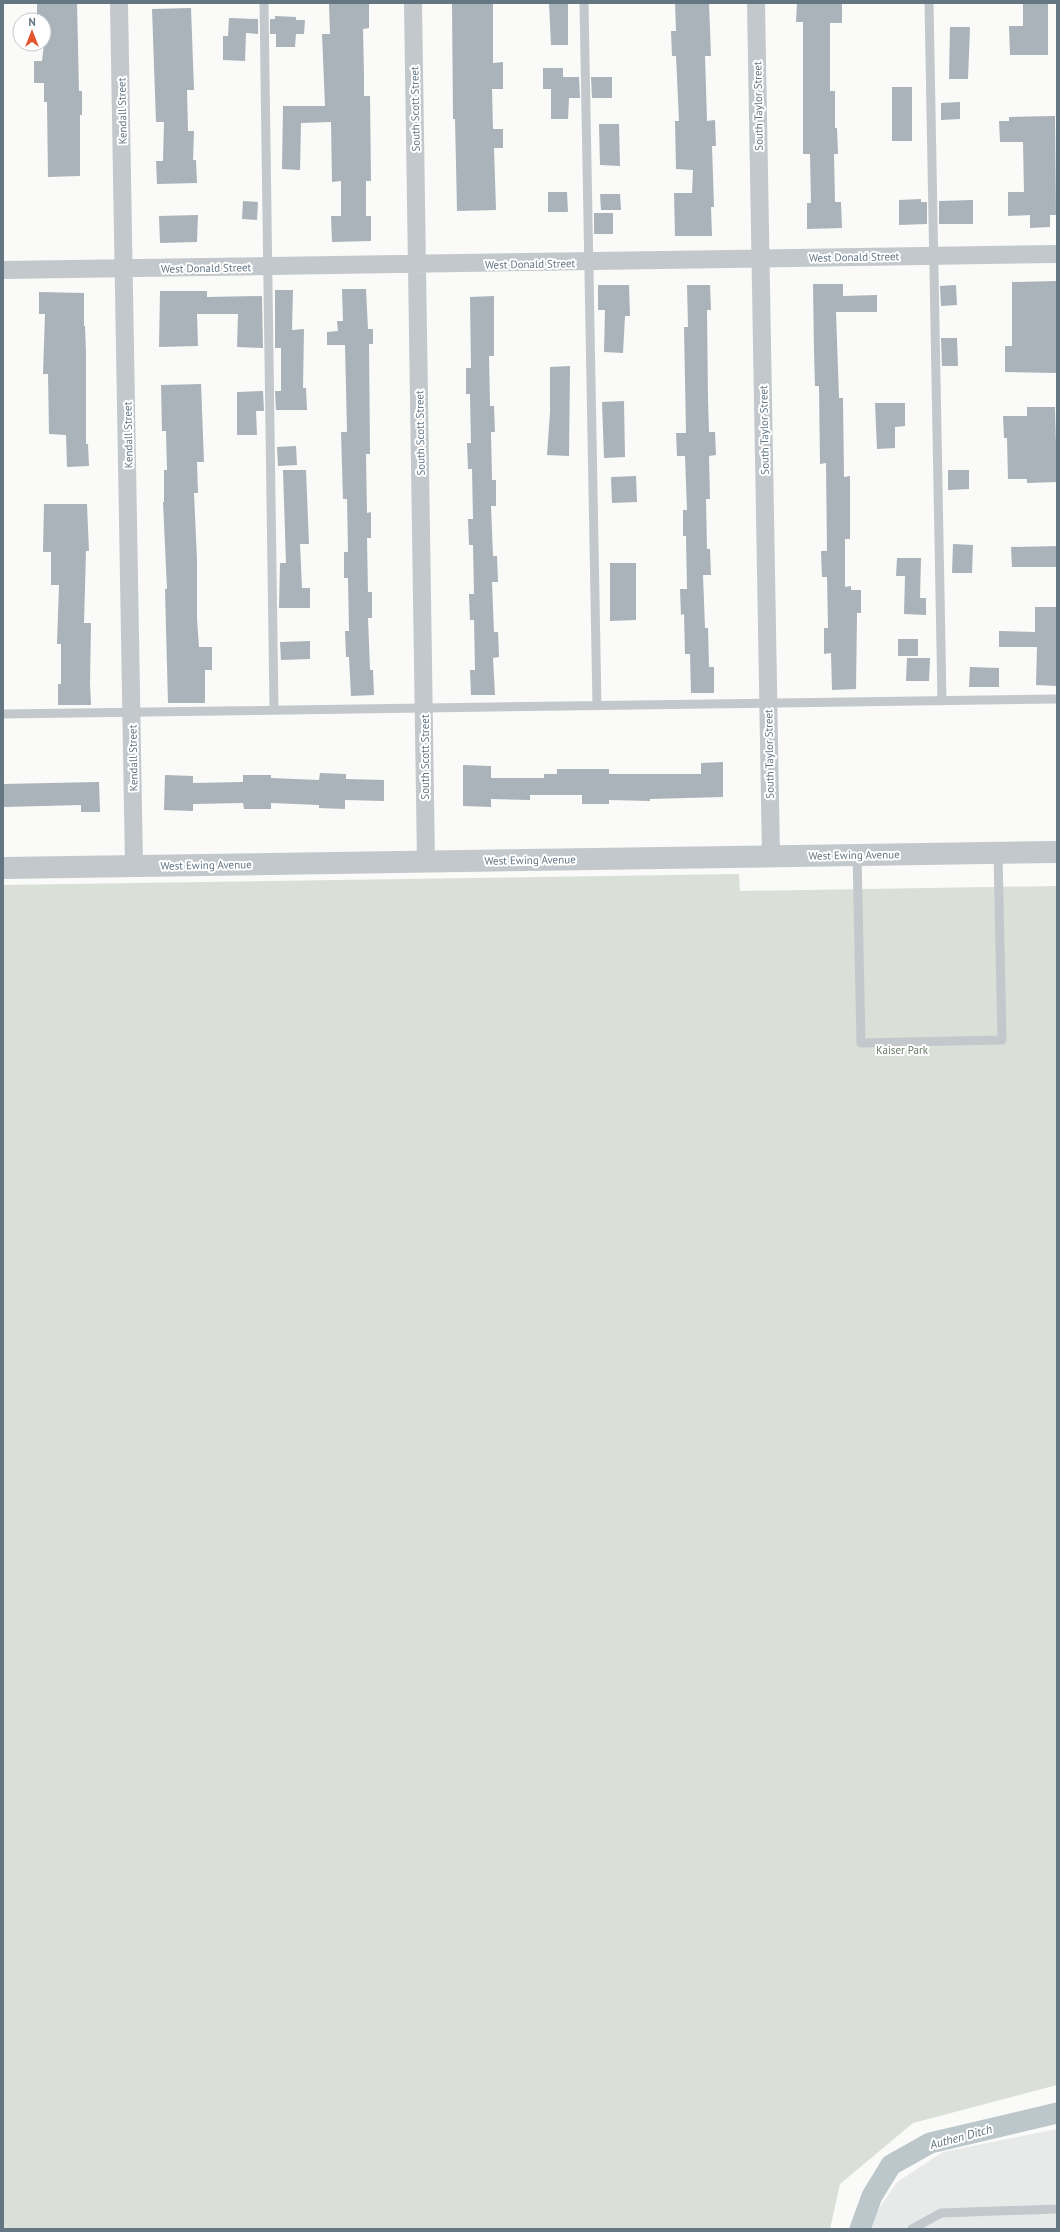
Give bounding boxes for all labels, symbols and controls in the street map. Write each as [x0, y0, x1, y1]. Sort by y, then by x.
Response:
north arrow [12, 12, 52, 52]
text: N [28, 15, 36, 29]
street label: South Taylor Street [750, 61, 766, 151]
street label: South Scott Street [407, 66, 423, 152]
street label: Kendall Street [114, 77, 130, 144]
street label: West Donald Street [809, 249, 900, 265]
street label: West Donald Street [485, 256, 576, 272]
street label: West Donald Street [161, 260, 252, 276]
street label: South Taylor Street [756, 385, 772, 475]
street label: South Scott Street [412, 390, 428, 476]
street label: Kendall Street [120, 401, 136, 468]
street label: South Taylor Street [761, 709, 777, 799]
street label: South Scott Street [418, 714, 432, 800]
street label: Kendall Street [125, 724, 141, 791]
street label: West Ewing Avenue [808, 847, 900, 863]
street label: West Ewing Avenue [484, 852, 576, 868]
street label: West Ewing Avenue [160, 857, 252, 873]
park label: Kaiser Park [876, 1043, 929, 1057]
water label: Authen Ditch [927, 2121, 994, 2152]

